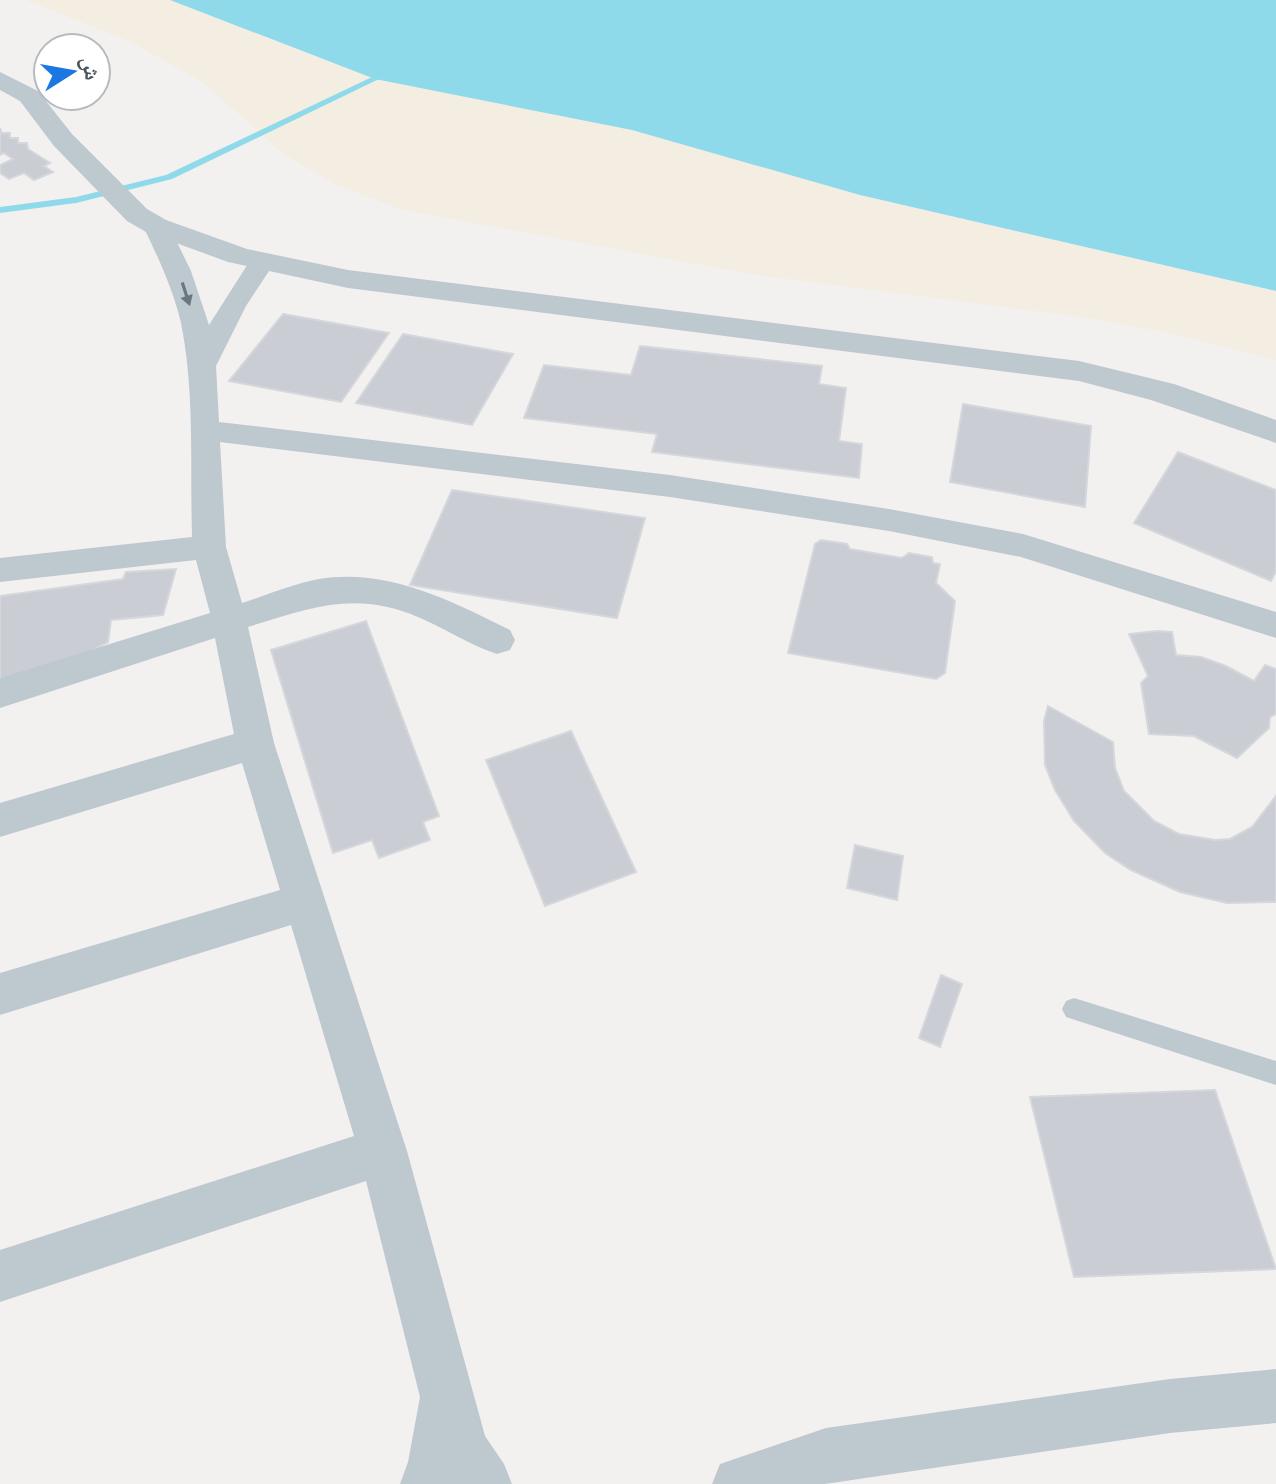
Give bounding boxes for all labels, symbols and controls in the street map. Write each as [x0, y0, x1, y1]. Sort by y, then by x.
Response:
north arrow [32, 32, 112, 112]
text: ش [76, 54, 106, 82]
one-way arrow [180, 282, 192, 306]

